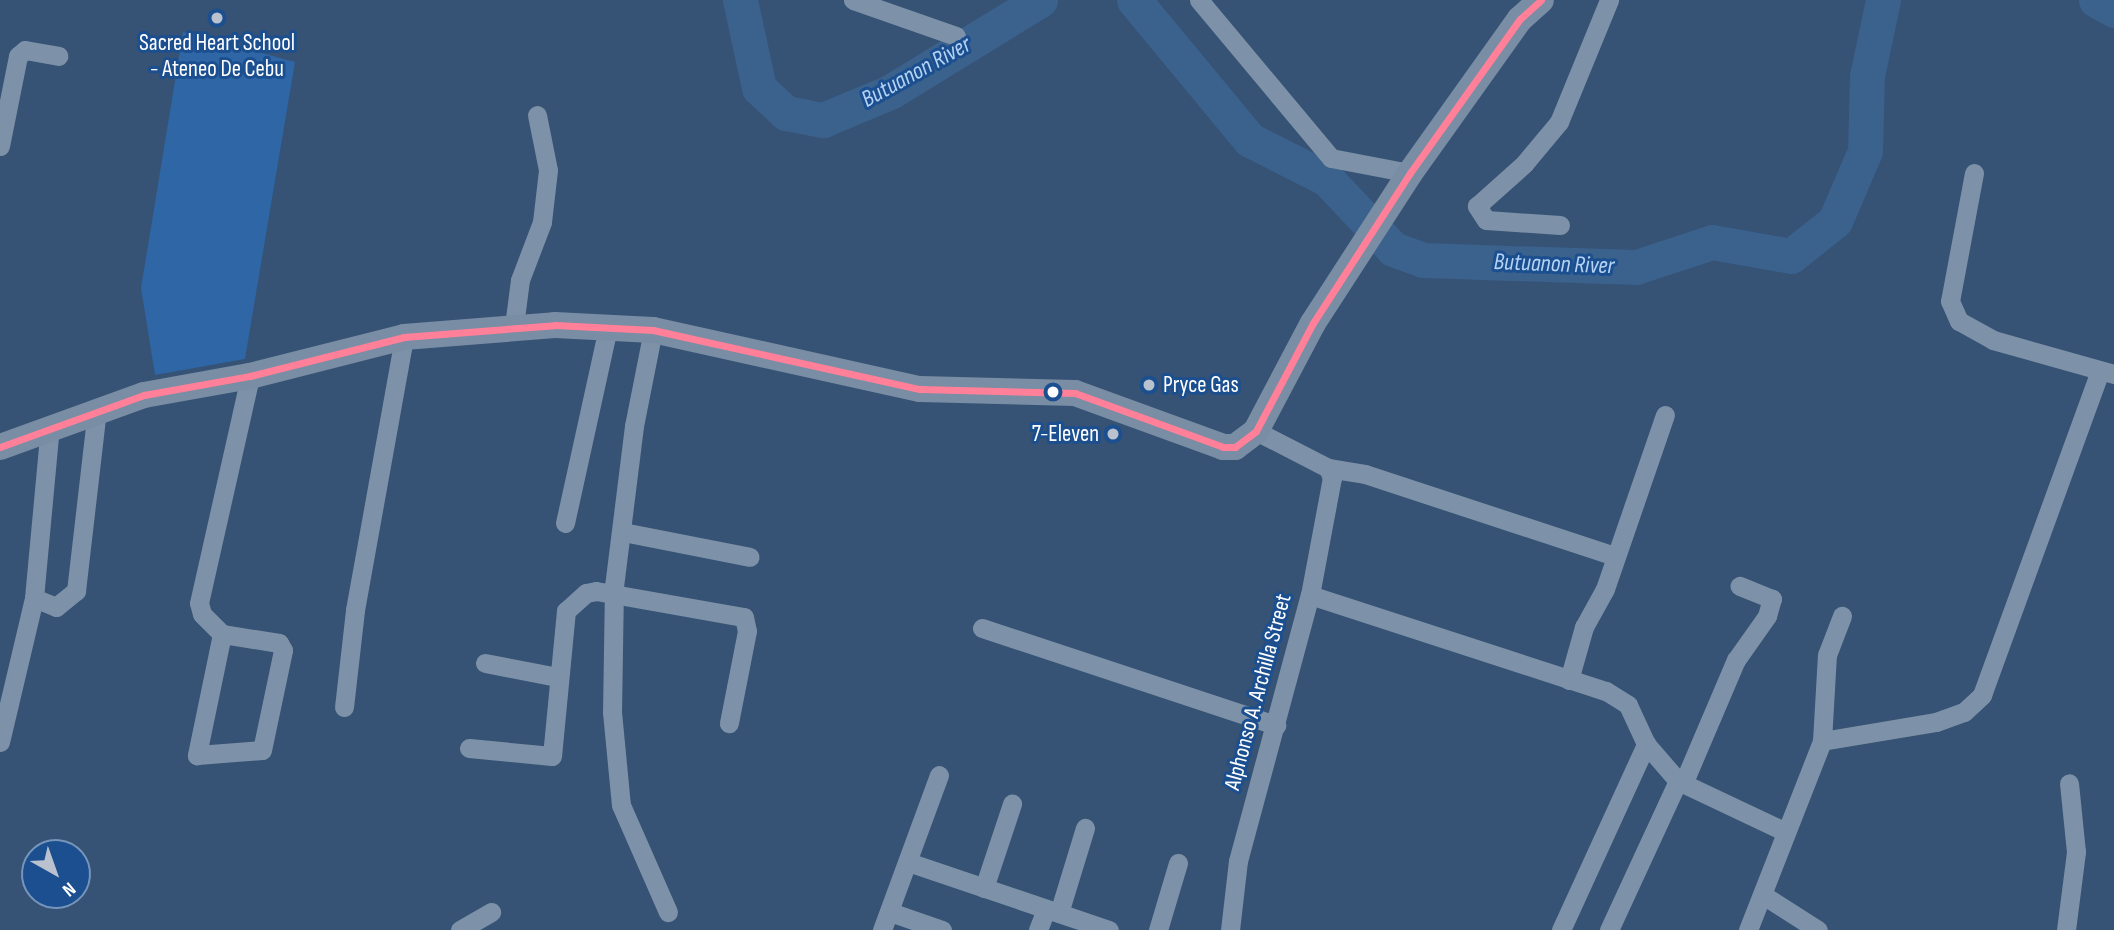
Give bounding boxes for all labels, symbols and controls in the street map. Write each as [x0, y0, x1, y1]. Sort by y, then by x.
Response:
marker: Sacred Heart School - Ateneo De Cebu [209, 10, 225, 26]
place label: Sacred Heart School - Ateneo De Cebu [139, 29, 295, 83]
water label: Butuanon River [856, 30, 976, 114]
water label: Butuanon River [1493, 248, 1615, 280]
place label: Pryce Gas [1163, 371, 1239, 399]
marker: Pryce Gas [1141, 377, 1157, 393]
unlabelled marker [1046, 385, 1060, 399]
place label: 7-Eleven [1032, 420, 1099, 448]
marker: 7-Eleven [1105, 426, 1121, 442]
street label: Alphonso A. Archilla Street [1219, 591, 1297, 793]
north arrow [21, 839, 91, 909]
text: N [57, 877, 80, 901]

